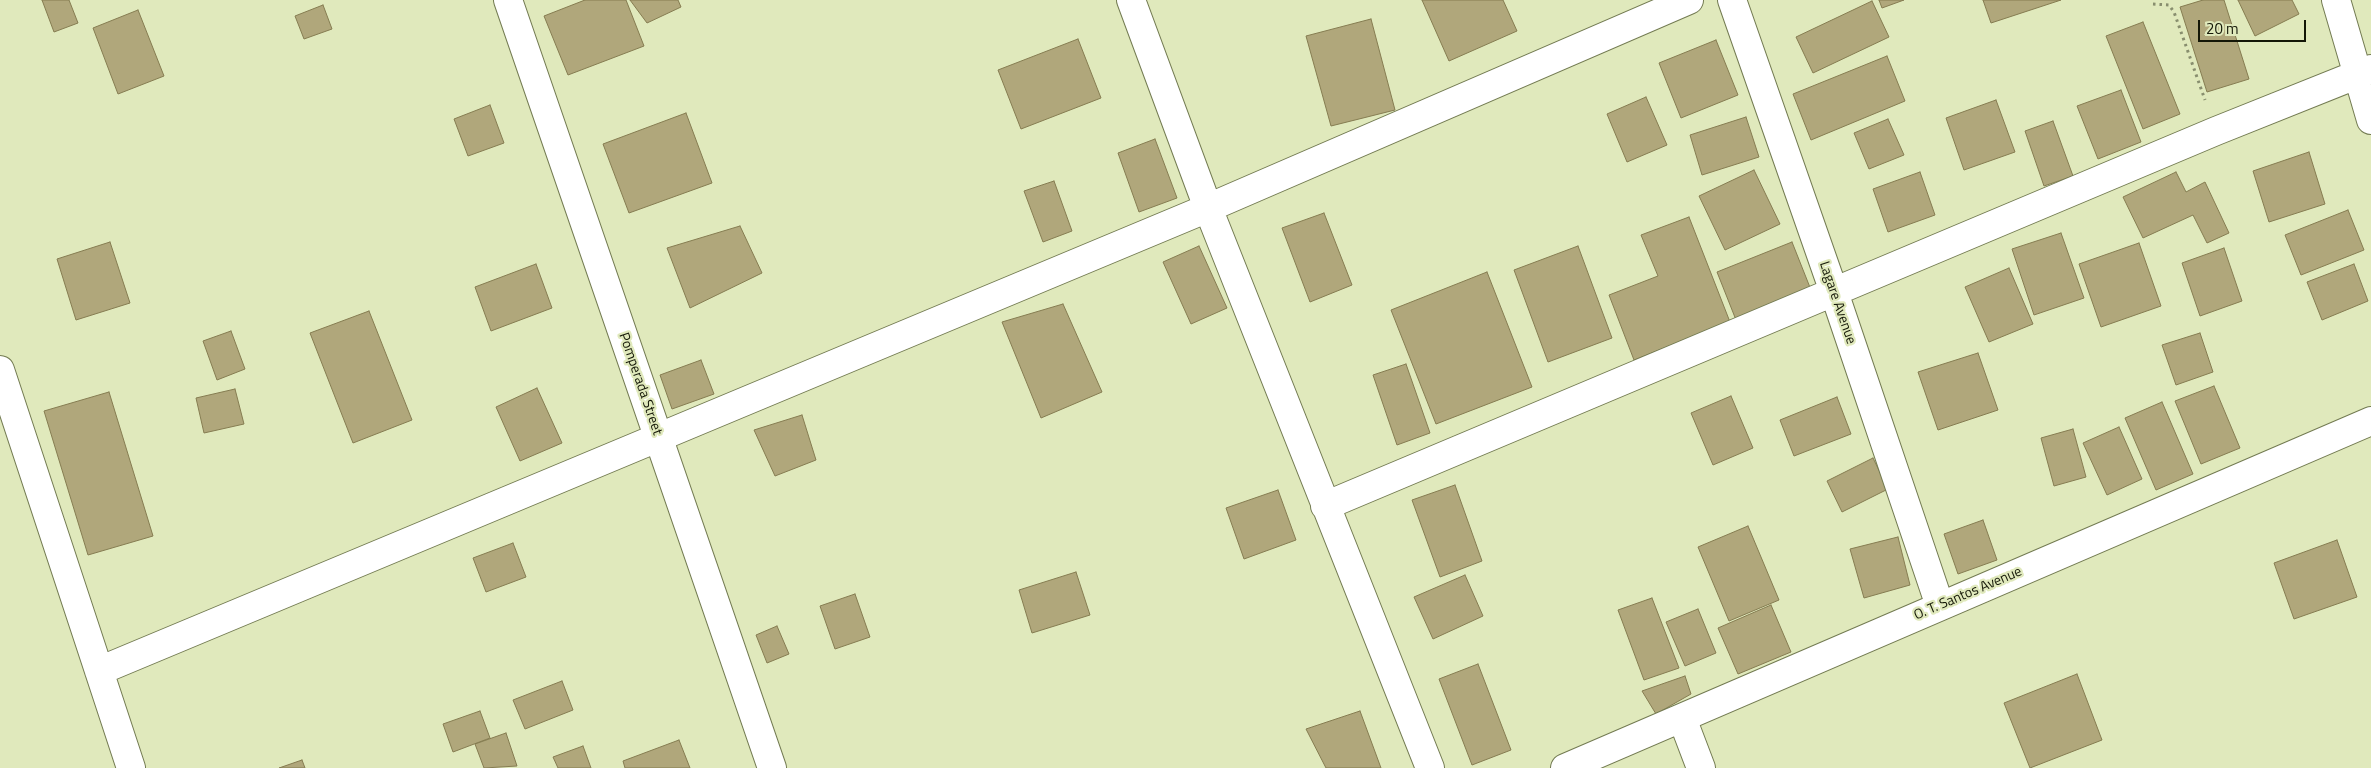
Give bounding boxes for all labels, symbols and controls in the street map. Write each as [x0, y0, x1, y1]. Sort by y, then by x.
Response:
scale bar [2201, 10, 2308, 42]
text: 20 m [2206, 17, 2239, 40]
street label: Lagare Avenue [1815, 259, 1859, 347]
street label: Pomperada Street [615, 331, 665, 437]
street label: O. T. Santos Avenue [1912, 564, 2024, 624]

